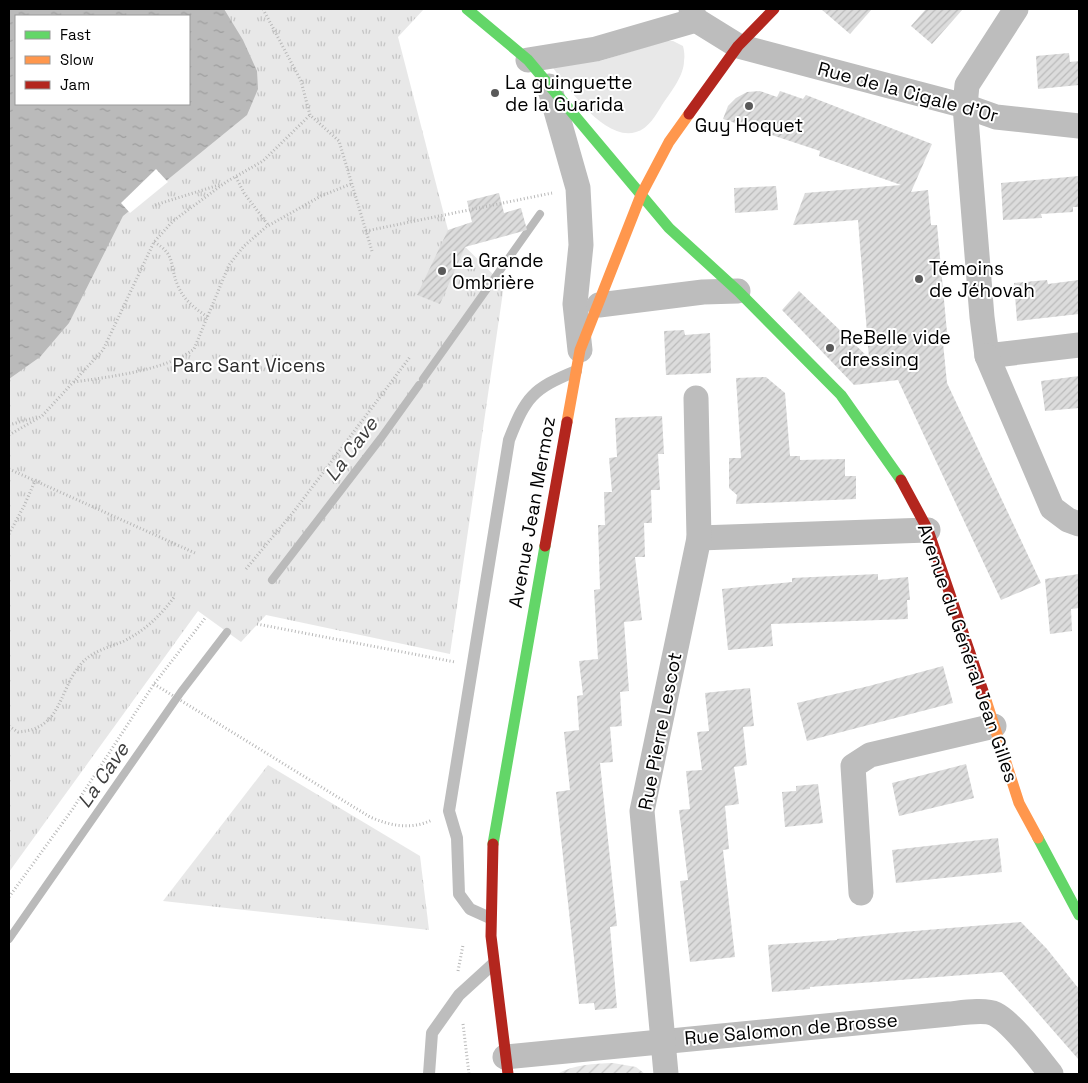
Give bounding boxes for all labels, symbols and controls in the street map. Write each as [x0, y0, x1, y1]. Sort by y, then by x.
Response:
legend [15, 15, 190, 105]
text: Fast [60, 25, 91, 44]
text: Slow [60, 50, 94, 69]
street label: Rue de la Cigale d'Or [815, 56, 1001, 128]
place label: La guinguette de la Guarida [505, 70, 633, 117]
text: Jam [60, 75, 90, 94]
marker: La guinguette de la Guarida [489, 87, 501, 99]
marker: Guy Hoquet [743, 100, 755, 112]
place label: Guy Hoquet [695, 113, 803, 138]
place label: La Grande Ombrière [452, 248, 544, 295]
place label: Témoins de Jéhovah [929, 256, 1035, 303]
marker: La Grande Ombrière [436, 265, 448, 277]
marker: Témoins de Jéhovah [913, 273, 925, 285]
place label: ReBelle vide dressing [840, 325, 951, 372]
marker: ReBelle vide dressing [824, 342, 836, 354]
park label: Parc Sant Vicens [172, 353, 326, 378]
water label: La Cave [318, 411, 384, 486]
street label: Avenue Jean Mermoz [503, 414, 561, 610]
street label: Avenue du Général Jean Gilles [912, 520, 1024, 786]
street label: Rue Pierre Lescot [632, 650, 688, 812]
water label: La Cave [71, 736, 135, 813]
street label: Rue Salomon de Brosse [683, 1007, 899, 1051]

